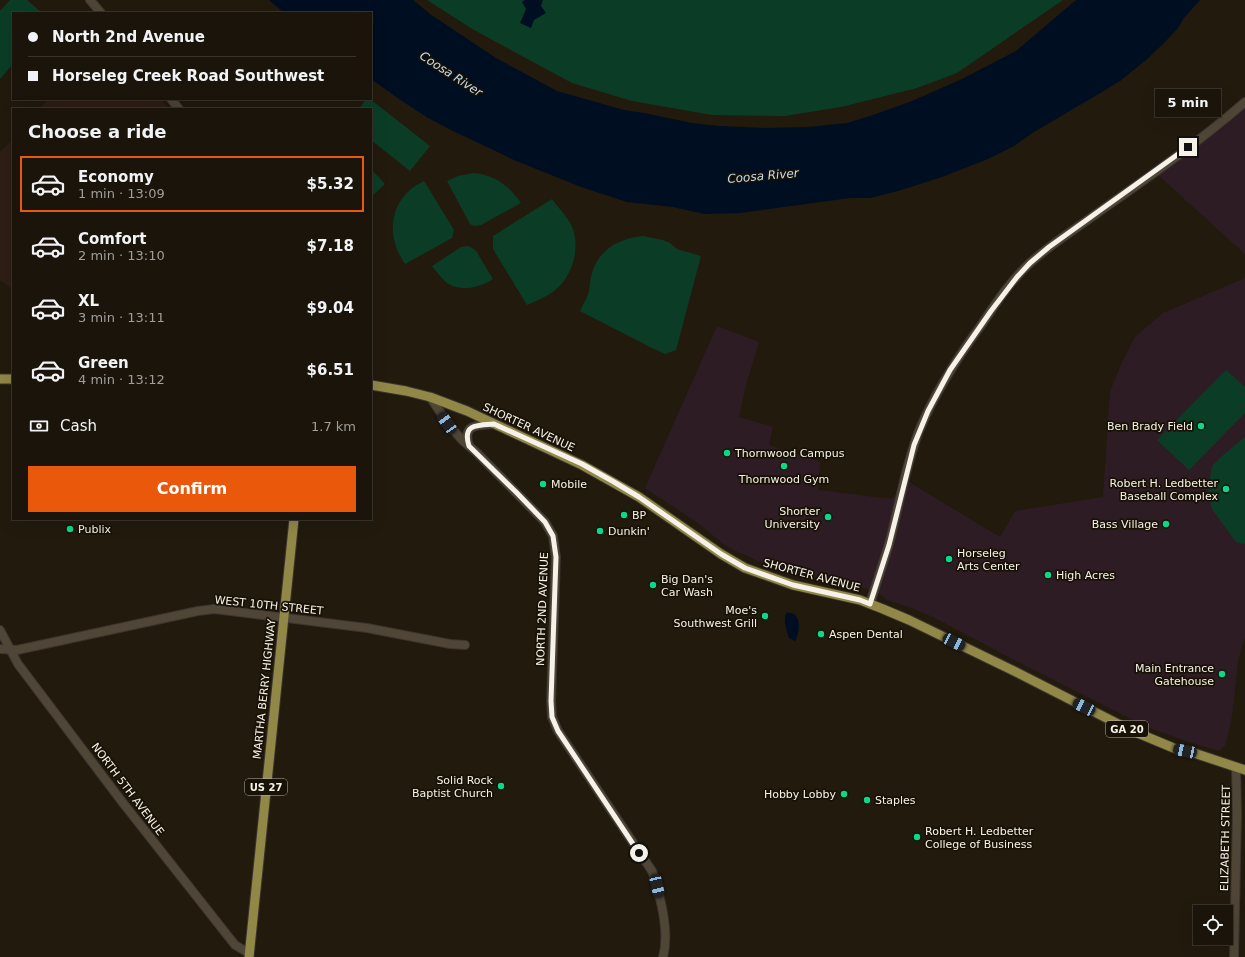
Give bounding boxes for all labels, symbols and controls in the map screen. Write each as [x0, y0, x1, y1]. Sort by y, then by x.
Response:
text: North 2nd Avenue [52, 28, 205, 46]
water label: Coosa River [417, 49, 486, 100]
text: Horseleg Creek Road Southwest [52, 67, 324, 85]
callout: 5 min [1155, 89, 1221, 117]
text: 5 min [1168, 95, 1208, 110]
text: Choose a ride [28, 121, 167, 142]
route end [1179, 138, 1197, 156]
icon: car [30, 166, 66, 202]
water label: Coosa River [727, 166, 800, 186]
text: Economy [78, 168, 154, 186]
text: $5.32 [307, 175, 354, 193]
text: 1 min · 13:09 [78, 186, 165, 201]
icon: car [30, 228, 66, 264]
text: Comfort [78, 230, 146, 248]
text: $7.18 [307, 237, 354, 255]
text: 2 min · 13:10 [78, 248, 165, 263]
icon: car [30, 290, 66, 326]
text: XL [78, 292, 99, 310]
text: $9.04 [307, 299, 354, 317]
text: 3 min · 13:11 [78, 310, 165, 325]
icon: car [30, 352, 66, 388]
text: Green [78, 354, 129, 372]
text: $6.51 [307, 361, 354, 379]
text: 4 min · 13:12 [78, 372, 165, 387]
street label: SHORTER AVENUE [481, 400, 577, 455]
car [435, 410, 459, 436]
icon: cash [28, 415, 50, 437]
text: Cash [60, 417, 97, 435]
text: 1.7 km [311, 419, 356, 434]
place label: Ben Brady Field [1107, 420, 1193, 433]
marker: Ben Brady Field [1196, 421, 1206, 431]
place label: Thornwood Campus [734, 447, 845, 460]
marker: Thornwood Campus [722, 448, 732, 458]
marker: Thornwood Gym [779, 461, 789, 471]
button: Confirm [28, 466, 356, 512]
place label: Thornwood Gym [738, 473, 829, 486]
place label: Robert H. Ledbetter Baseball Complex [1110, 477, 1218, 503]
place label: Mobile [551, 478, 587, 491]
marker: Mobile [538, 479, 548, 489]
marker: Robert H. Ledbetter Baseball Complex [1221, 484, 1231, 494]
place label: Shorter University [765, 505, 820, 531]
place label: BP [632, 509, 647, 522]
marker: BP [619, 510, 629, 520]
marker: Shorter University [823, 512, 833, 522]
place label: Bass Village [1092, 518, 1158, 531]
marker: Bass Village [1161, 519, 1171, 529]
place label: Publix [78, 523, 112, 536]
marker: Publix [65, 524, 75, 534]
place label: Dunkin' [608, 525, 650, 538]
marker: Dunkin' [595, 526, 605, 536]
place label: Horseleg Arts Center [957, 547, 1020, 573]
street label: NORTH 2ND AVENUE [534, 552, 551, 666]
marker: Horseleg Arts Center [944, 554, 954, 564]
street label: SHORTER AVENUE [762, 556, 862, 595]
place label: High Acres [1056, 569, 1115, 582]
marker: High Acres [1043, 570, 1053, 580]
place label: Big Dan's Car Wash [661, 573, 713, 599]
marker: Big Dan's Car Wash [648, 580, 658, 590]
street label: WEST 10TH STREET [214, 593, 324, 618]
place label: Moe's Southwest Grill [674, 604, 757, 630]
marker: Moe's Southwest Grill [760, 611, 770, 621]
street label: MARTHA BERRY HIGHWAY [251, 618, 278, 760]
place label: Aspen Dental [829, 628, 903, 641]
marker: Aspen Dental [816, 629, 826, 639]
car [941, 631, 967, 653]
place label: Main Entrance Gatehouse [1135, 662, 1214, 688]
marker: Main Entrance Gatehouse [1217, 669, 1227, 679]
car [1071, 696, 1097, 718]
road number: GA 20 [1106, 721, 1148, 737]
street label: NORTH 5TH AVENUE [89, 741, 167, 838]
car [1172, 743, 1198, 759]
place label: Solid Rock Baptist Church [412, 774, 494, 800]
road number: US 27 [245, 779, 287, 795]
marker: Solid Rock Baptist Church [496, 781, 506, 791]
street label: ELIZABETH STREET [1218, 784, 1233, 891]
place label: Hobby Lobby [764, 788, 836, 801]
marker: Hobby Lobby [839, 789, 849, 799]
place label: Staples [875, 794, 916, 807]
marker: Staples [862, 795, 872, 805]
place label: Robert H. Ledbetter College of Business [925, 825, 1034, 851]
marker: Robert H. Ledbetter College of Business [912, 832, 922, 842]
route start [630, 844, 648, 862]
car [648, 873, 666, 899]
map controls [1193, 905, 1233, 945]
button: locate [1193, 905, 1233, 945]

